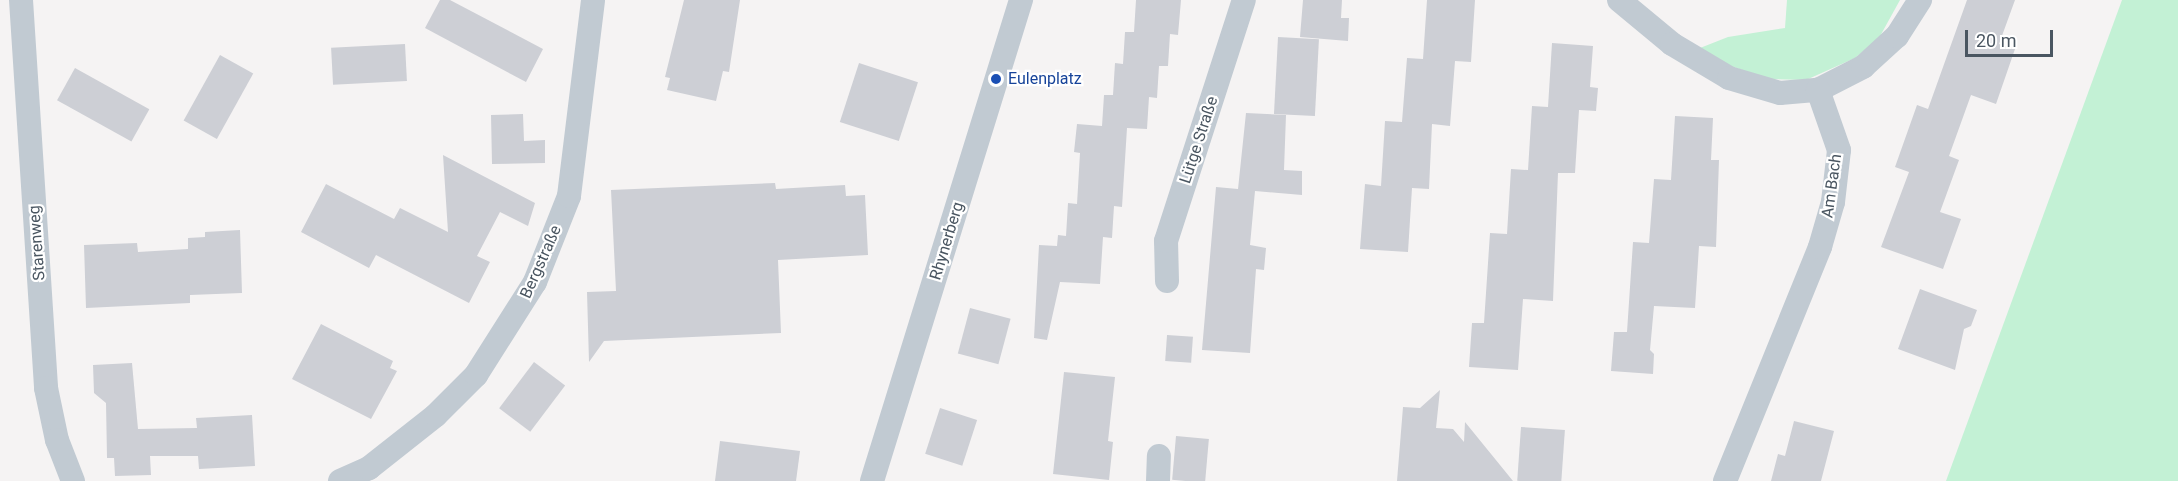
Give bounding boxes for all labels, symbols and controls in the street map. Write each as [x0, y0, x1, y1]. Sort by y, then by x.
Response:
scale bar [1968, 18, 2056, 56]
text: 20 m [1976, 30, 2016, 51]
place label: Eulenplatz [1008, 69, 1082, 89]
marker: Eulenplatz [989, 72, 1003, 86]
street label: Lütge Straße [1176, 94, 1222, 186]
street label: Am Bach [1818, 153, 1846, 219]
street label: Rhynerberg [926, 200, 968, 282]
street label: Starenweg [25, 205, 49, 281]
street label: Bergstraße [516, 222, 566, 302]

